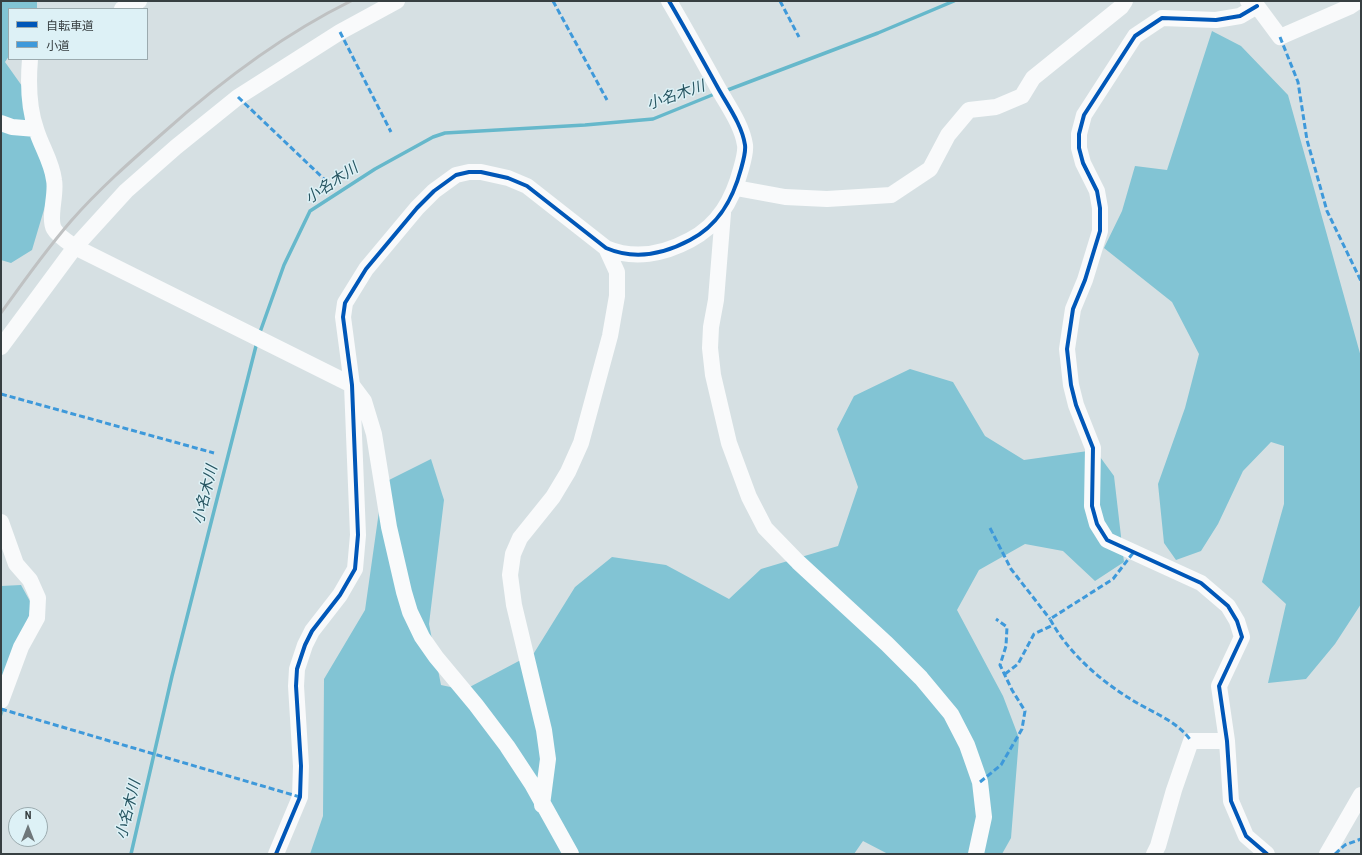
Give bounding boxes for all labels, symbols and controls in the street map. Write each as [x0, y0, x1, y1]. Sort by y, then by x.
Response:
legend [8, 8, 148, 60]
text: 自転車道 [46, 19, 94, 33]
text: 小道 [46, 39, 70, 53]
water label: 小名木川 [645, 78, 707, 114]
water label: 小名木川 [302, 160, 362, 208]
water label: 小名木川 [190, 464, 222, 526]
water label: 小名木川 [113, 779, 145, 841]
north arrow [8, 807, 48, 847]
text: N [25, 809, 31, 822]

